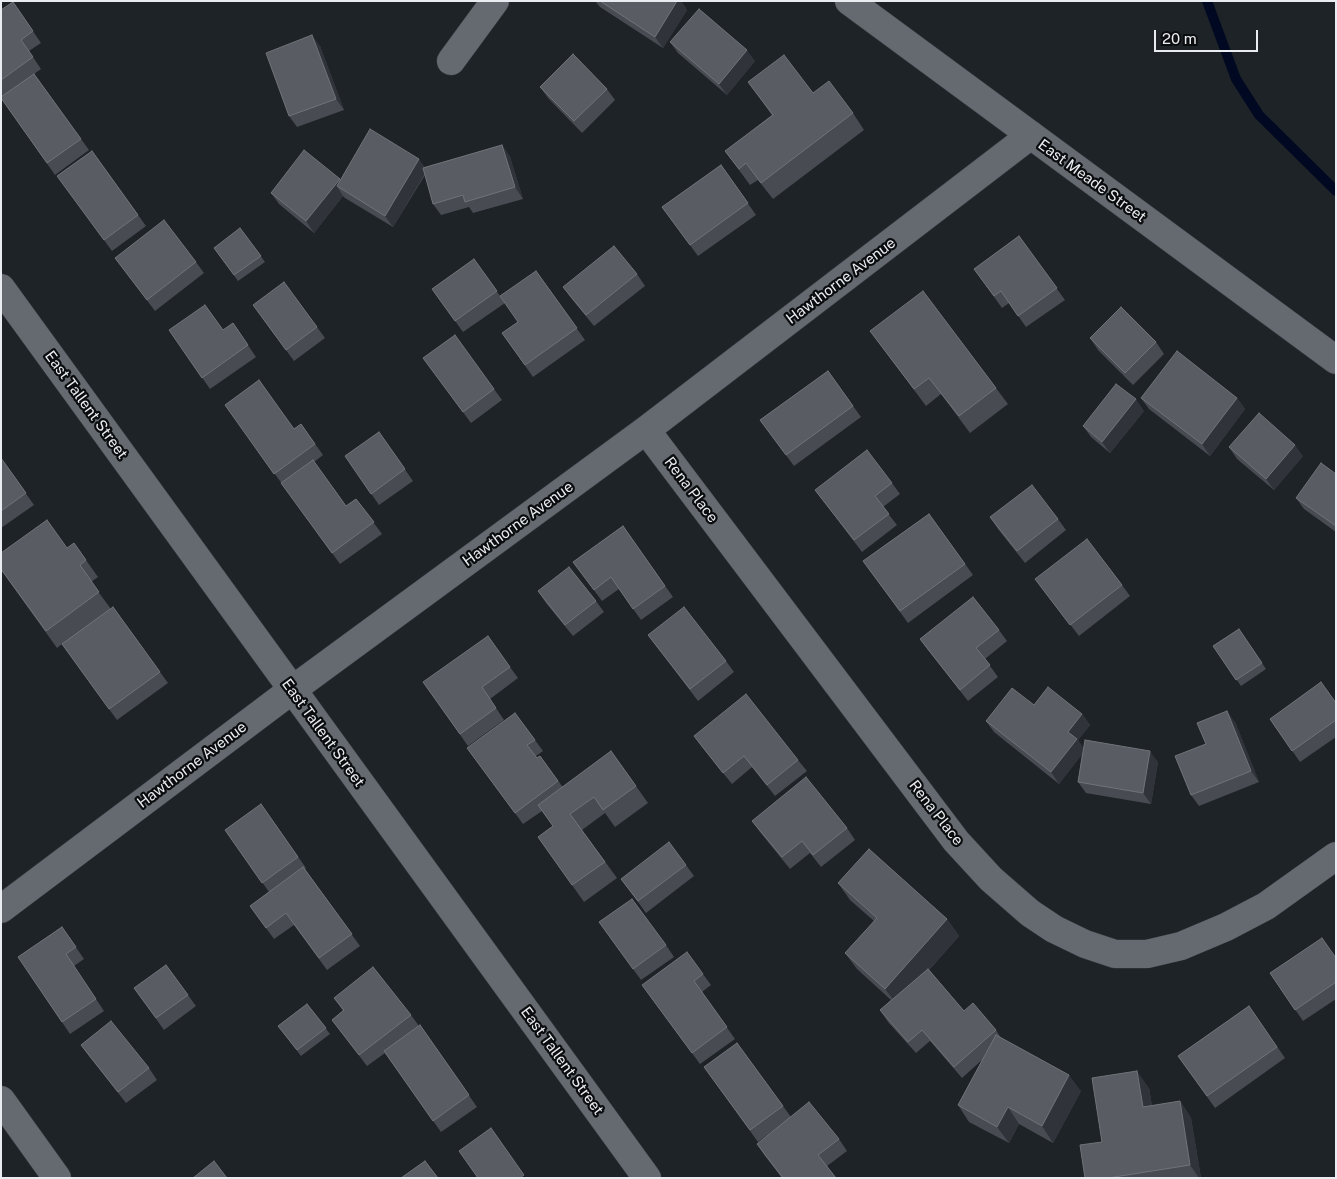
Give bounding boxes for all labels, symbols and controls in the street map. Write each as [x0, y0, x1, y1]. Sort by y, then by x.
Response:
scale bar [1157, 20, 1261, 52]
text: 20 m [1162, 30, 1197, 47]
street label: East Meade Street [1034, 136, 1150, 226]
street label: Hawthorne Avenue [783, 234, 899, 328]
street label: East Tallent Street [41, 347, 131, 463]
street label: Rena Place [660, 453, 722, 527]
street label: Hawthorne Avenue [459, 478, 577, 570]
street label: East Tallent Street [278, 675, 368, 791]
street label: Hawthorne Avenue [134, 718, 250, 812]
street label: Rena Place [905, 777, 967, 849]
street label: East Tallent Street [517, 1003, 607, 1119]

